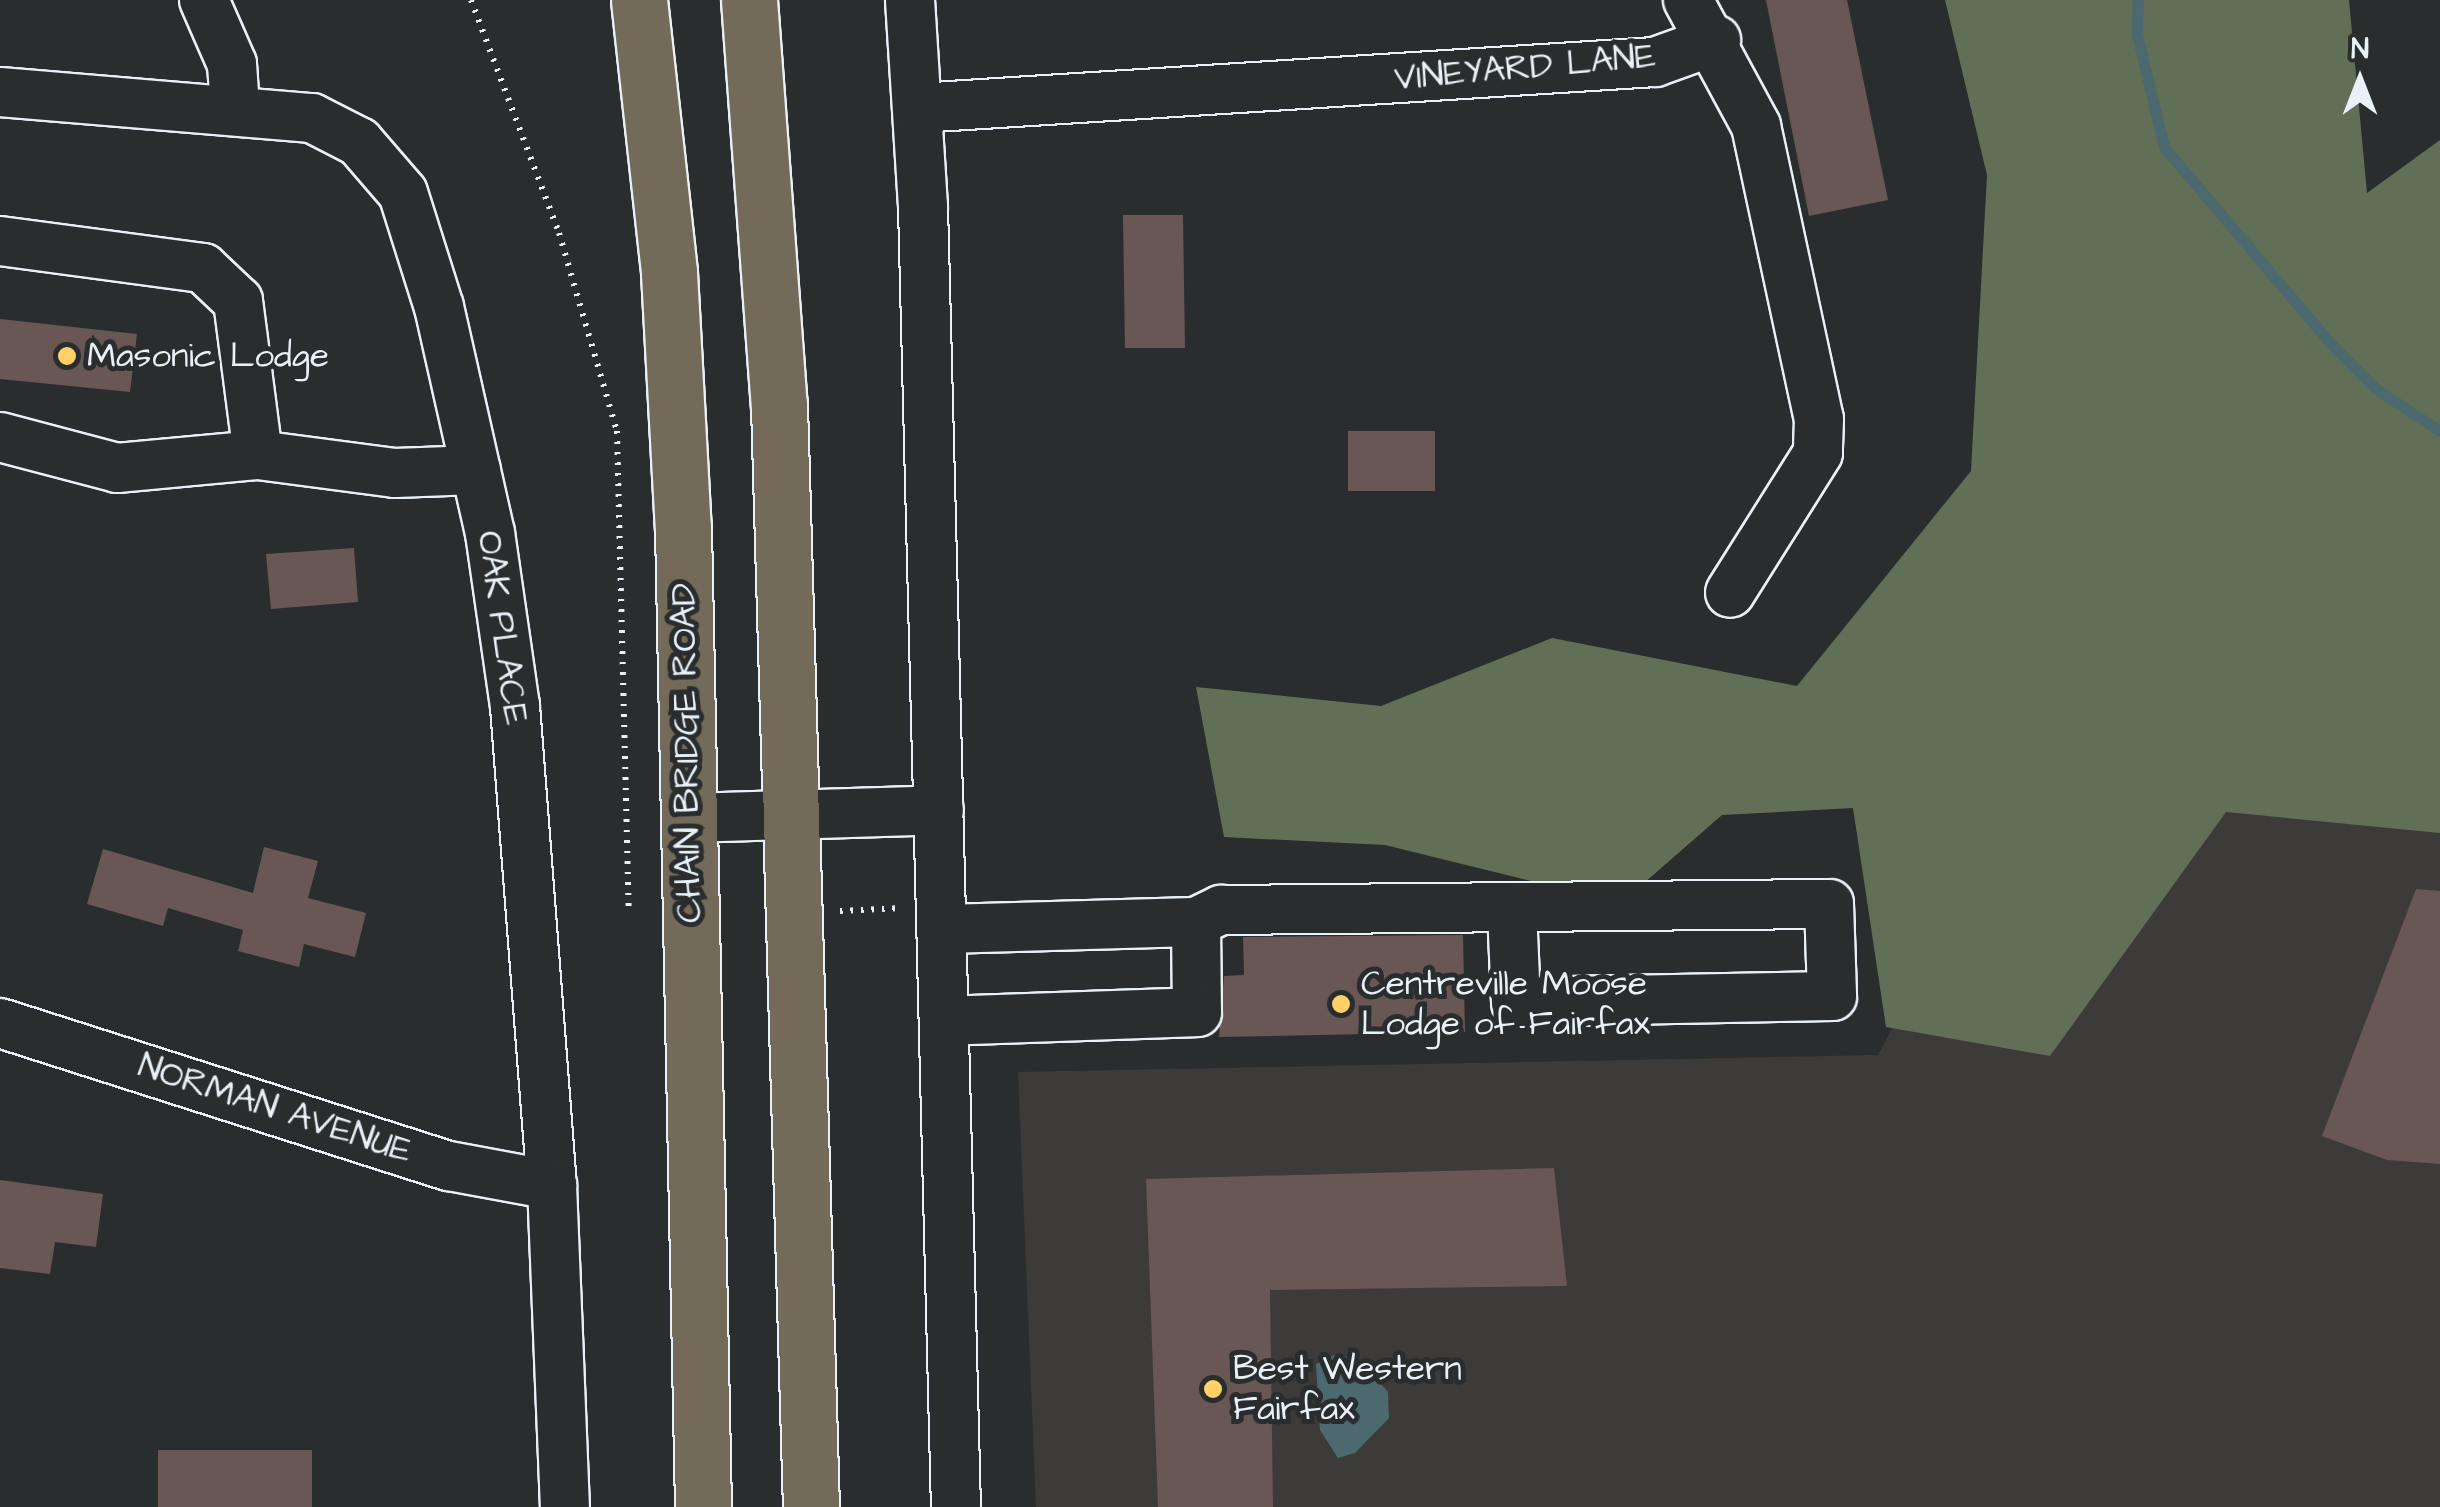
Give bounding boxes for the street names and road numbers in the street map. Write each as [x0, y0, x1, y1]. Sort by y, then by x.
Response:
street label: VINEYARD LANE [1393, 36, 1657, 100]
street label: OAK PLACE [468, 528, 536, 728]
street label: CHAIN BRIDGE ROAD [663, 583, 711, 923]
street label: NORMAN AVENUE [133, 1045, 417, 1173]

